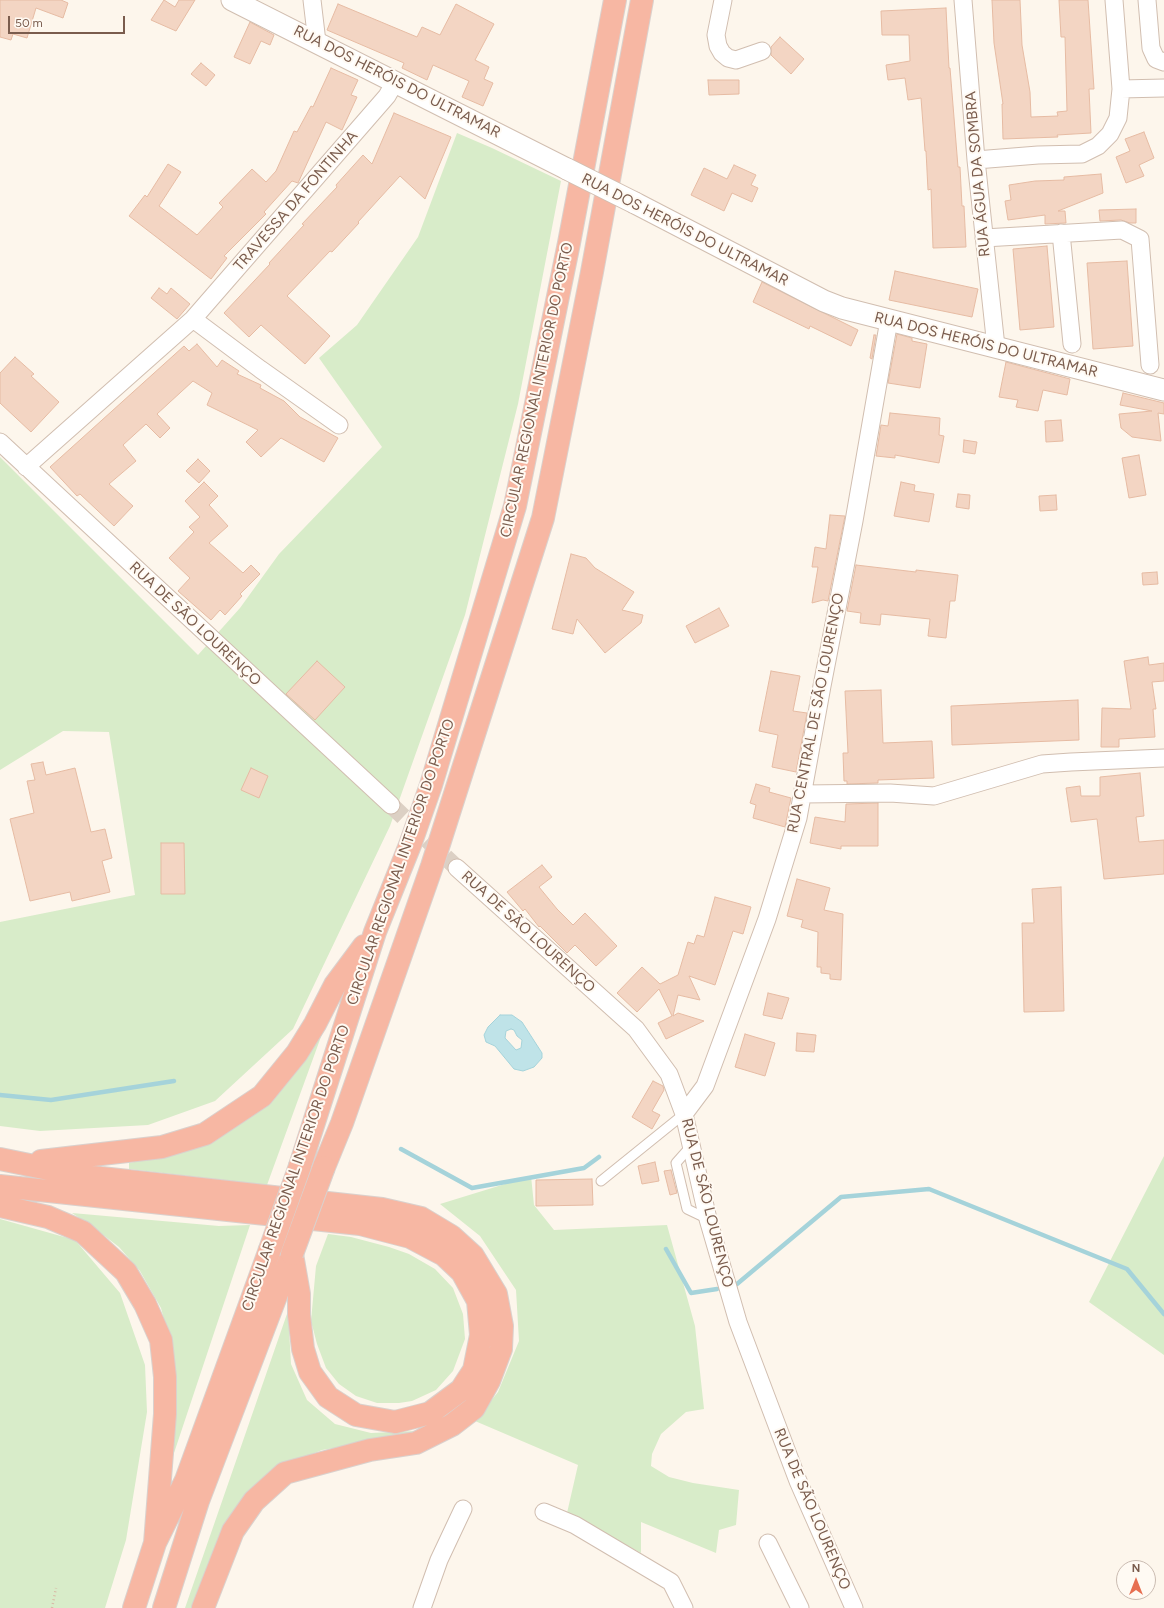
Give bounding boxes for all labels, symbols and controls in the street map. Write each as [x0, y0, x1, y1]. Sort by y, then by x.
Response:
scale bar [10, 8, 127, 34]
text: 50 m [15, 16, 43, 30]
street label: RUA DOS HERÓIS DO ULTRAMAR [290, 22, 504, 142]
street label: RUA ÁGUA DA SOMBRA [962, 90, 994, 258]
street label: TRAVESSA DA FONTINHA [230, 127, 362, 275]
street label: RUA DOS HERÓIS DO ULTRAMAR [578, 170, 792, 290]
street label: CIRCULAR REGIONAL INTERIOR DO PORTO [497, 241, 577, 539]
street label: RUA DOS HERÓIS DO ULTRAMAR [872, 308, 1100, 382]
street label: RUA DE SÃO LOURENÇO [125, 558, 265, 690]
street label: RUA CENTRAL DE SÃO LOURENÇO [784, 591, 848, 835]
street label: CIRCULAR REGIONAL INTERIOR DO PORTO [343, 717, 459, 1007]
street label: RUA DE SÃO LOURENÇO [457, 867, 599, 997]
street label: CIRCULAR REGIONAL INTERIOR DO PORTO [238, 1023, 354, 1313]
street label: RUA DE SÃO LOURENÇO [677, 1117, 737, 1289]
street label: RUA DE SÃO LOURENÇO [770, 1426, 854, 1592]
north arrow [1116, 1560, 1156, 1600]
text: N [1132, 1562, 1140, 1575]

